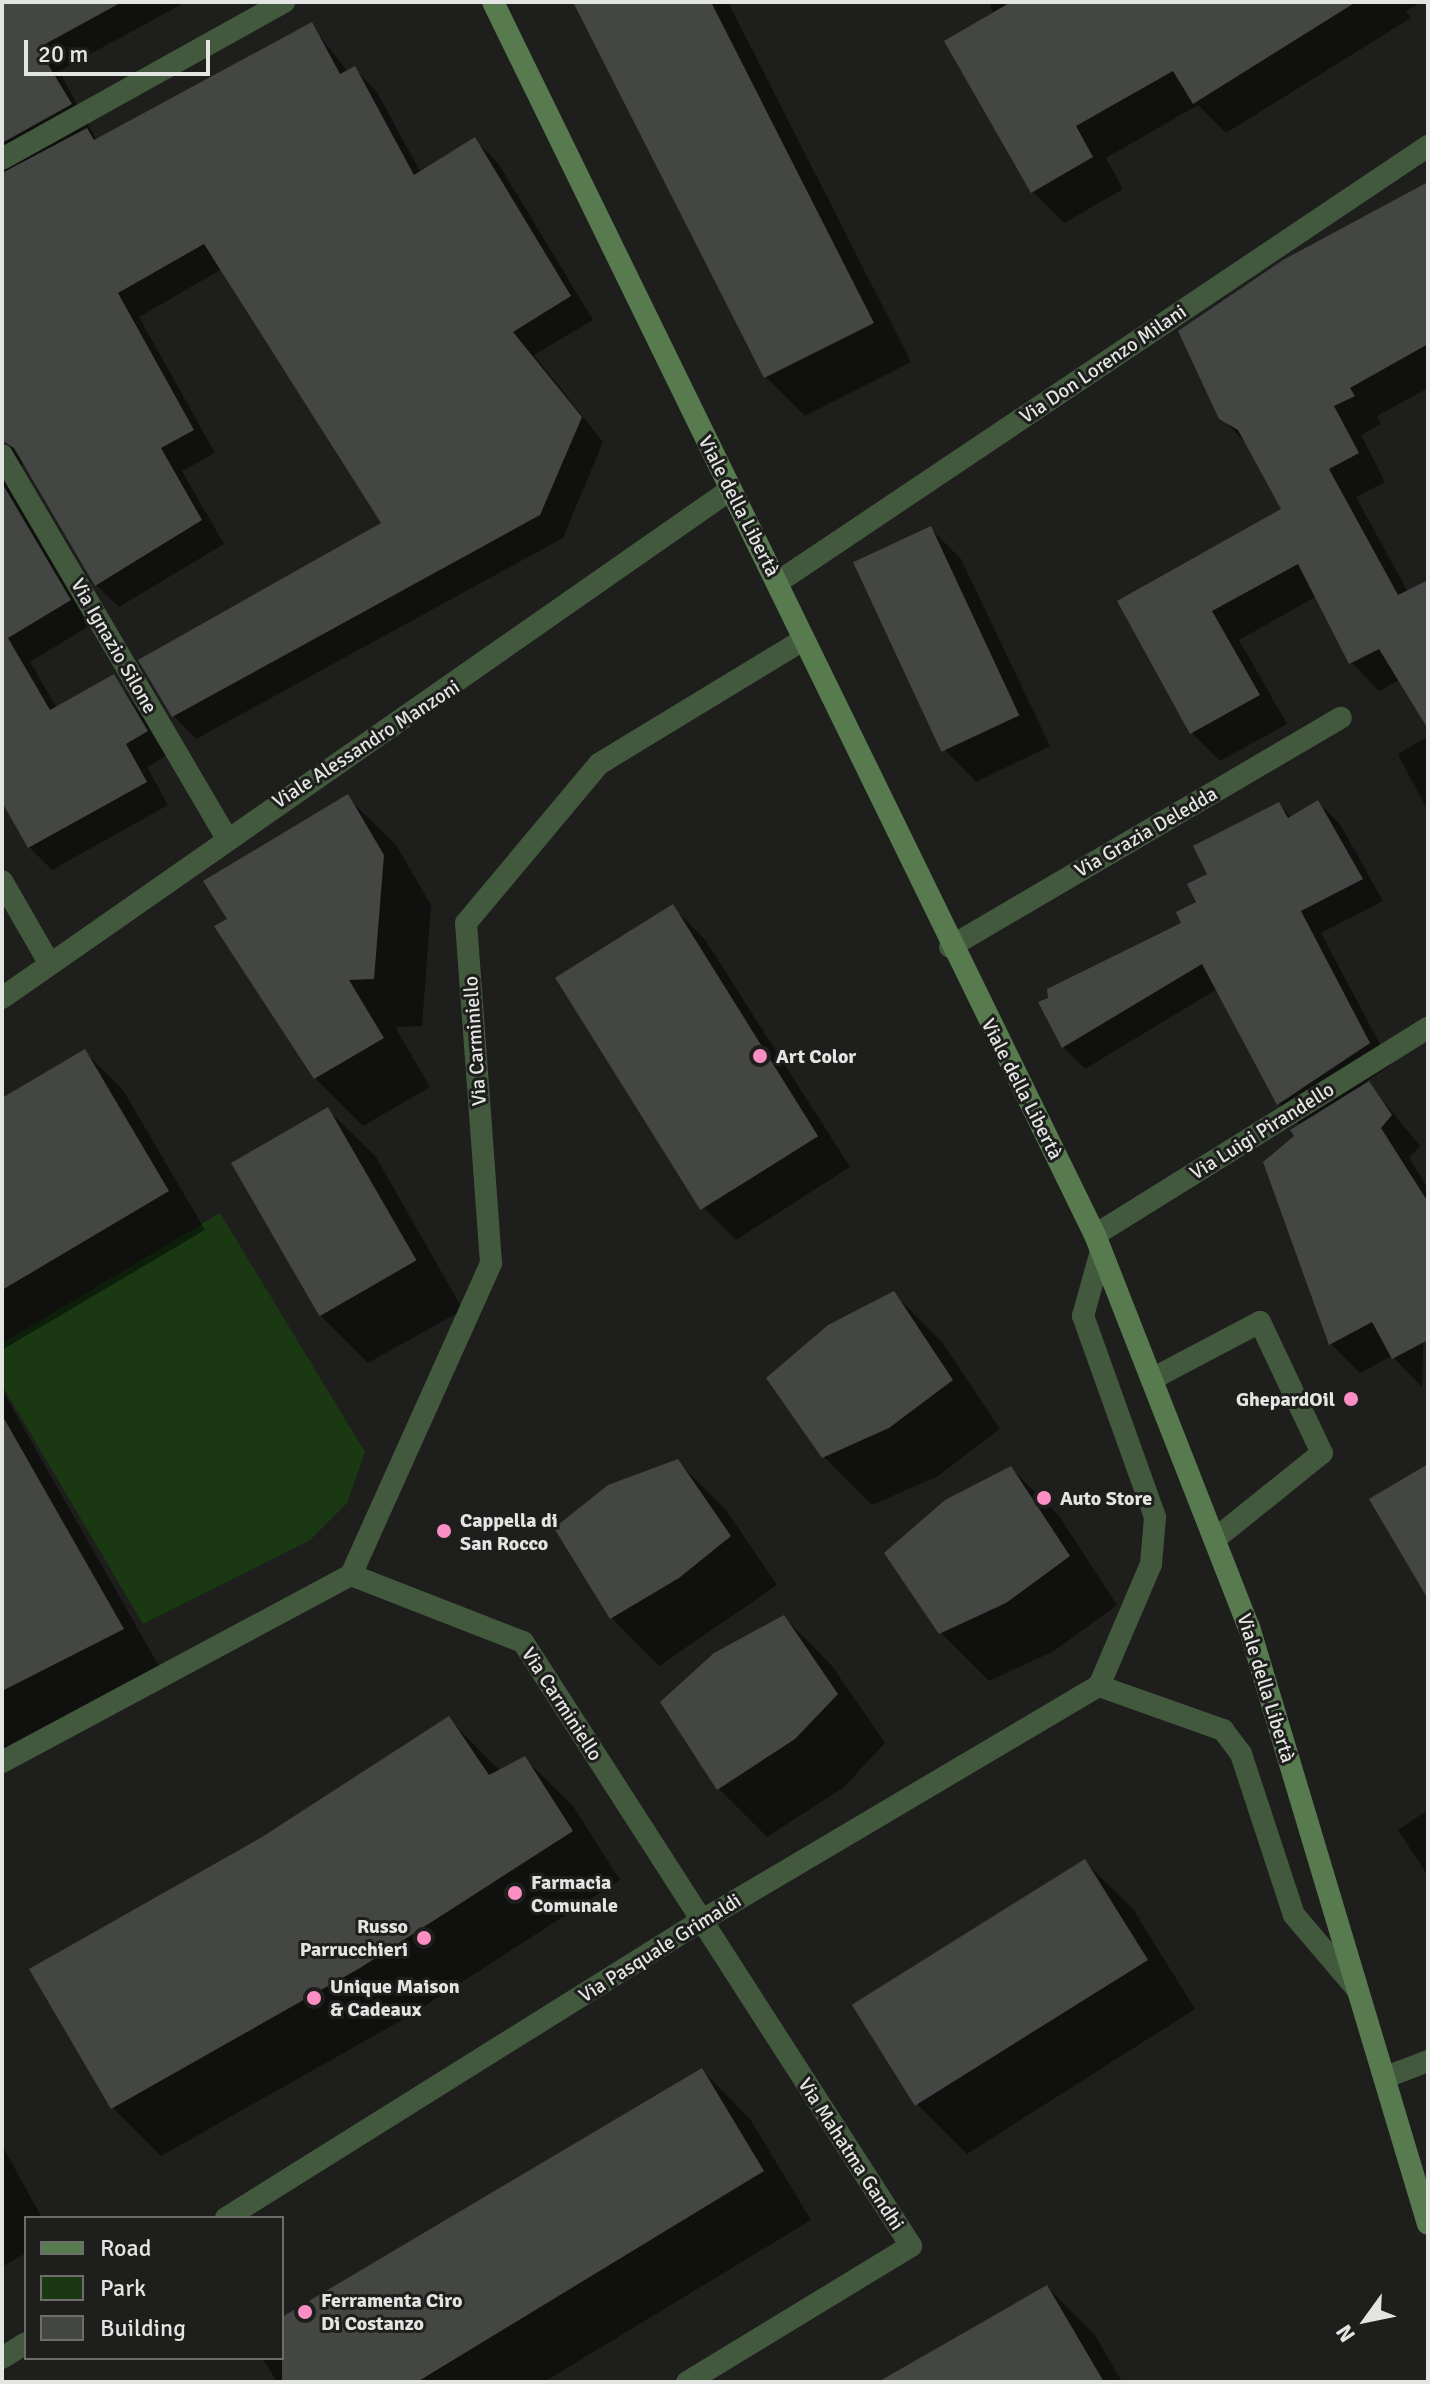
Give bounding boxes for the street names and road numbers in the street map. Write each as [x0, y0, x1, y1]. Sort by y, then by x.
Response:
street label: Via Don Lorenzo Milani [1015, 299, 1191, 429]
street label: Viale della Libertà [693, 432, 785, 580]
street label: Via Ignazio Silone [66, 574, 162, 718]
street label: Viale Alessandro Manzoni [268, 674, 464, 814]
street label: Via Grazia Deledda [1070, 781, 1222, 883]
street label: Via Carminiello [458, 975, 492, 1107]
street label: Viale della Libertà [976, 1015, 1068, 1163]
street label: Via Luigi Pirandello [1186, 1077, 1338, 1185]
street label: Viale della Libertà [1232, 1610, 1300, 1766]
street label: Via Carminiello [516, 1643, 608, 1765]
street label: Via Pasquale Grimaldi [574, 1888, 746, 2008]
street label: Via Mahatma Gandhi [793, 2073, 909, 2235]

